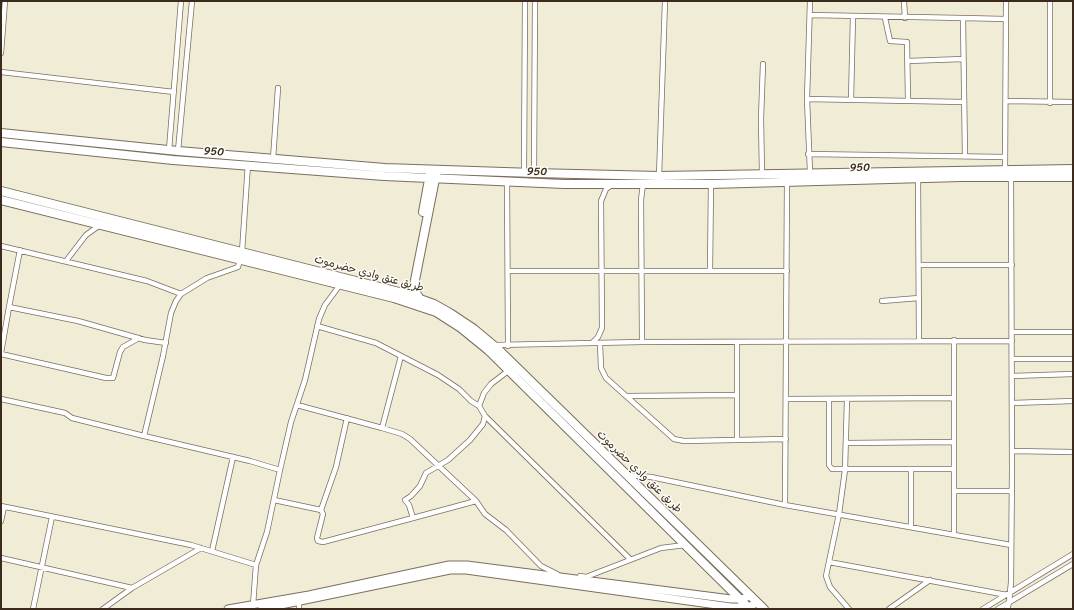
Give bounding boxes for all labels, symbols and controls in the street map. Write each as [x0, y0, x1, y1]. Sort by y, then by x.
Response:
street label: 950 [203, 145, 225, 159]
street label: 950 [850, 161, 870, 175]
street label: 950 [527, 165, 547, 179]
street label: طريق عتق وادي حضرموت [313, 253, 425, 295]
street label: طريق عتق وادي حضرموت [594, 428, 684, 516]

